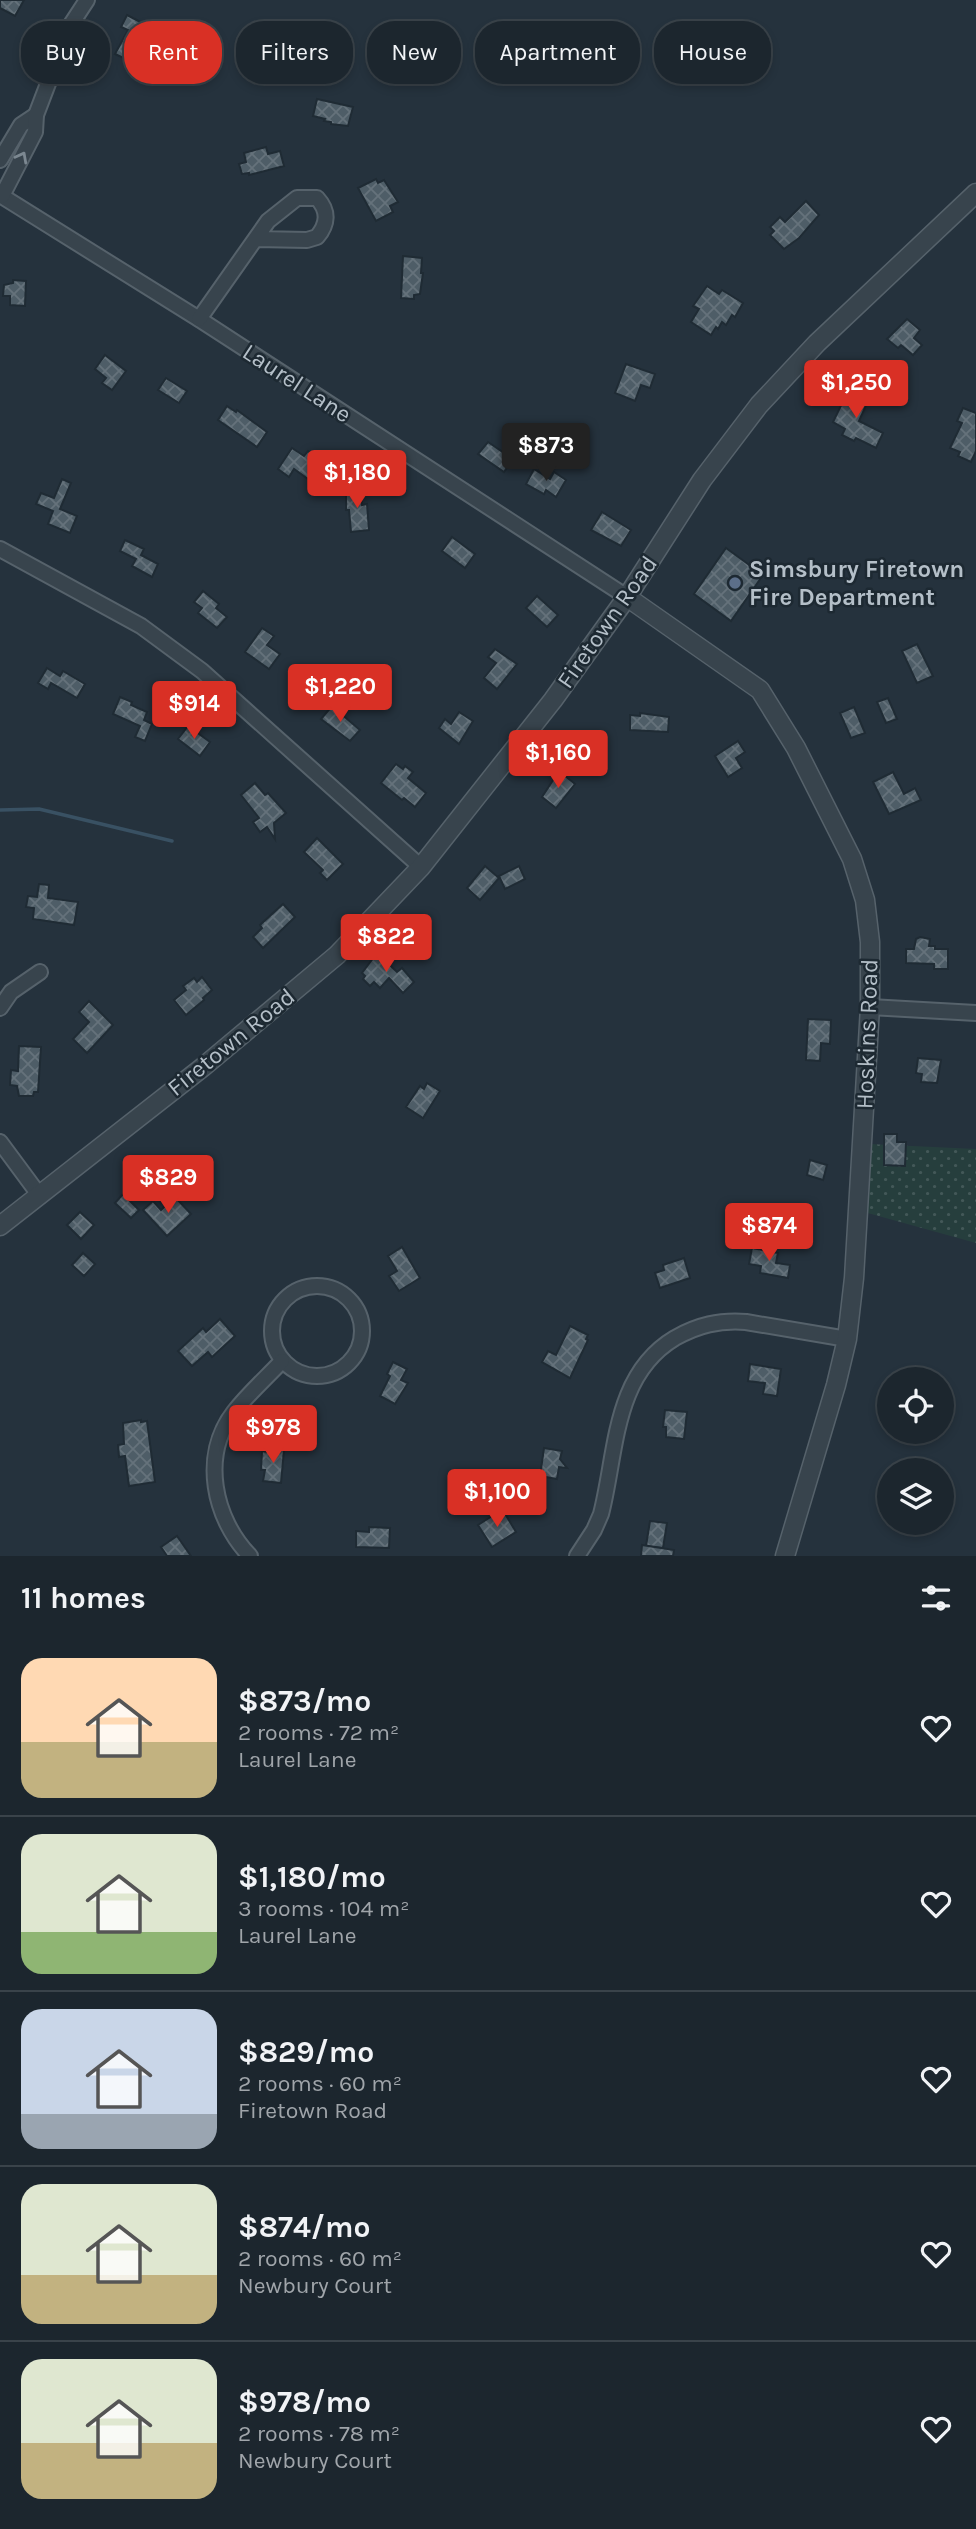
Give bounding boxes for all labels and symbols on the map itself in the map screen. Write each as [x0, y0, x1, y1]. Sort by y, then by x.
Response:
one-way arrow [14, 151, 28, 164]
street label: Laurel Lane [238, 338, 356, 428]
pin: $1,250 [799, 360, 913, 420]
pin: $873 [505, 424, 587, 483]
pin: $1,180 [300, 450, 414, 510]
street label: Firetown Road [551, 550, 663, 694]
place label: Simsbury Firetown Fire Department [749, 555, 964, 611]
marker: Simsbury Firetown Fire Department [727, 575, 743, 591]
pin: $1,220 [283, 664, 397, 724]
pin: $914 [153, 682, 235, 741]
pin: $1,160 [501, 730, 615, 790]
pin: $822 [345, 914, 427, 974]
street label: Hoskins Road [850, 958, 884, 1110]
street label: Firetown Road [162, 982, 300, 1102]
pin: $829 [127, 1156, 209, 1215]
pin: $874 [728, 1204, 810, 1263]
pin: $978 [232, 1406, 314, 1465]
pin: $1,100 [440, 1470, 554, 1529]

